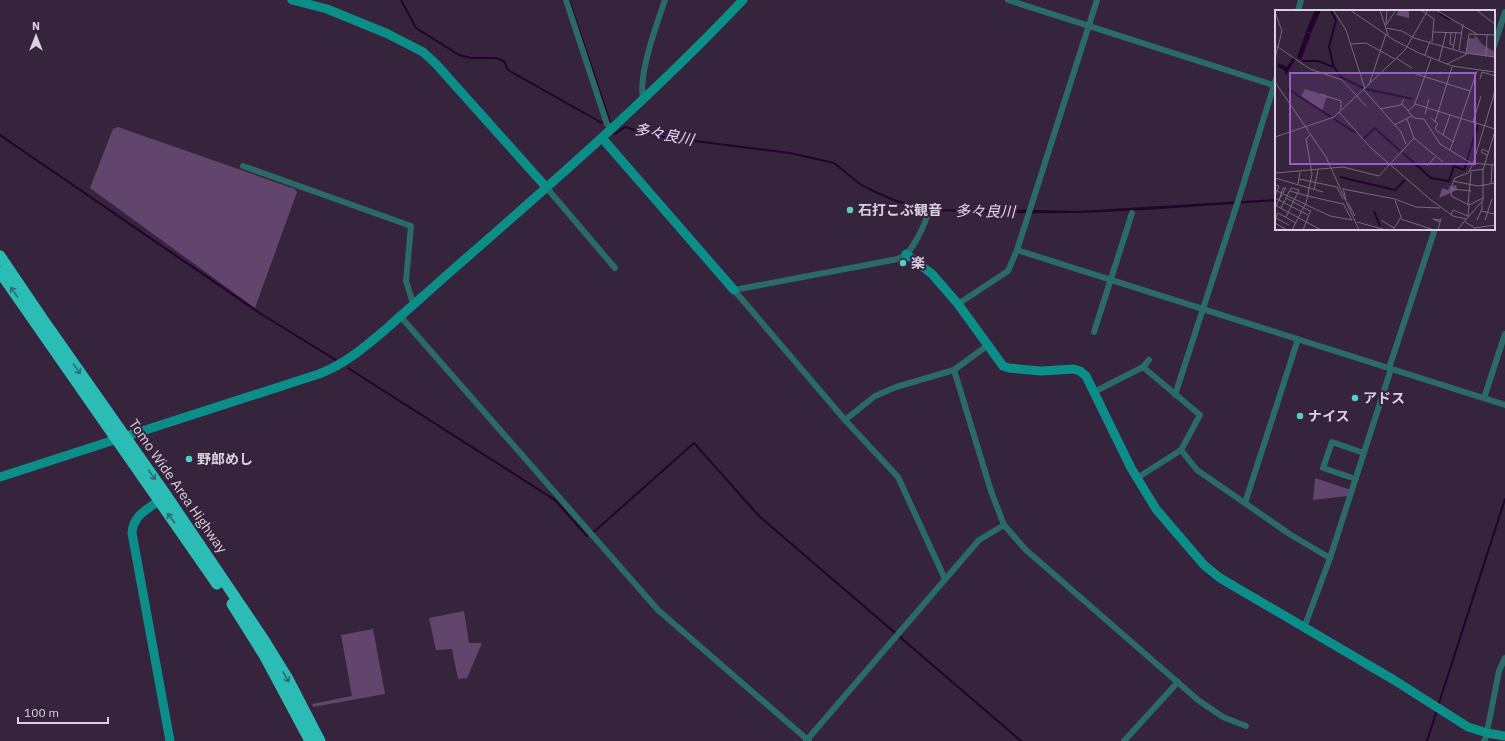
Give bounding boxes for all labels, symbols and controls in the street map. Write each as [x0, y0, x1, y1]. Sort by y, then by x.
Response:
inset map [1275, 10, 1495, 230]
north arrow [16, 16, 56, 56]
text: N [32, 19, 40, 33]
water label: 多々良川 [633, 119, 697, 149]
place label: 石打こぶ観音 [858, 201, 942, 219]
water label: 多々良川 [955, 201, 1017, 221]
marker: 石打こぶ観音 [845, 205, 855, 215]
place label: 楽 [911, 254, 925, 272]
marker: 楽 [898, 258, 908, 268]
one-way arrow [10, 287, 18, 298]
one-way arrow [73, 363, 81, 374]
place label: アドス [1363, 389, 1405, 407]
marker: アドス [1350, 393, 1360, 403]
place label: ナイス [1308, 407, 1350, 425]
marker: ナイス [1295, 411, 1305, 421]
street label: Tomo Wide Area Highway [125, 415, 231, 557]
place label: 野郎めし [197, 450, 253, 468]
marker: 野郎めし [184, 454, 194, 464]
one-way arrow [148, 469, 156, 480]
one-way arrow [167, 513, 175, 524]
one-way arrow [282, 671, 290, 683]
scale bar [18, 699, 108, 725]
text: 100 m [24, 705, 59, 720]

